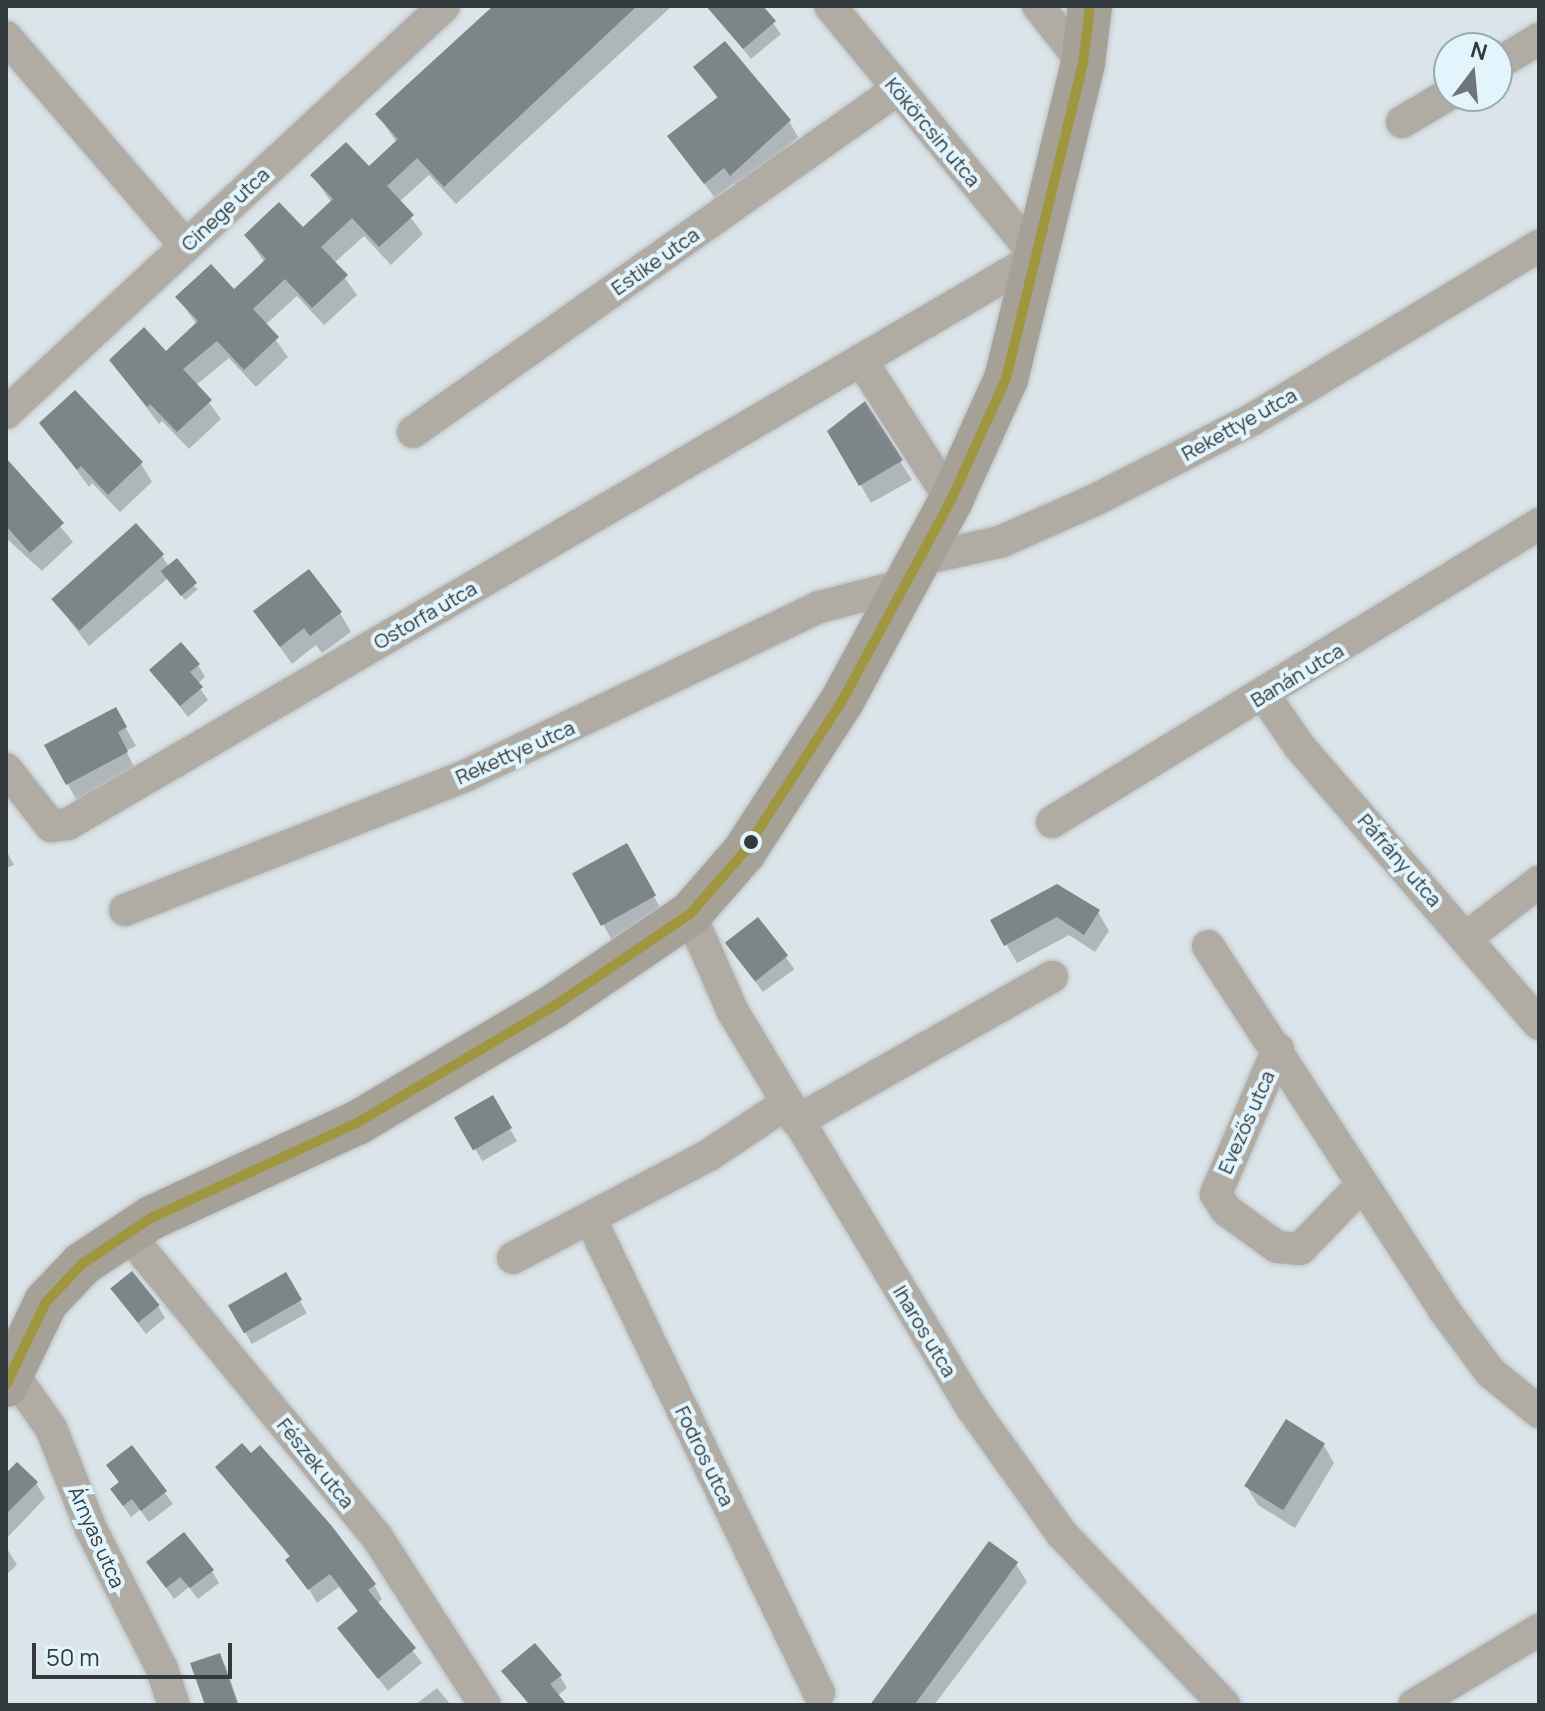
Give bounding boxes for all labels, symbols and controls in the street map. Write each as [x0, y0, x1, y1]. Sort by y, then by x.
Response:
north arrow [1433, 32, 1513, 112]
text: N [1467, 34, 1491, 67]
street label: Kökörcsin utca [880, 73, 986, 191]
street label: Cinege utca [176, 162, 274, 256]
street label: Estike utca [607, 222, 703, 300]
street label: Rekettye utca [1177, 382, 1301, 466]
street label: Ostorfa utca [369, 576, 481, 654]
street label: Banán utca [1246, 638, 1348, 712]
street label: Rekettye utca [452, 715, 578, 789]
street label: Páfrány utca [1353, 809, 1447, 911]
unlabelled marker [743, 834, 759, 850]
street label: Evezős utca [1213, 1067, 1279, 1177]
street label: Iharos utca [888, 1281, 962, 1381]
street label: Fodros utca [670, 1402, 740, 1510]
street label: Fészek utca [272, 1413, 360, 1513]
street label: Árnyas utca [64, 1482, 130, 1592]
scale bar [36, 1627, 236, 1677]
text: 50 m [46, 1640, 100, 1673]

